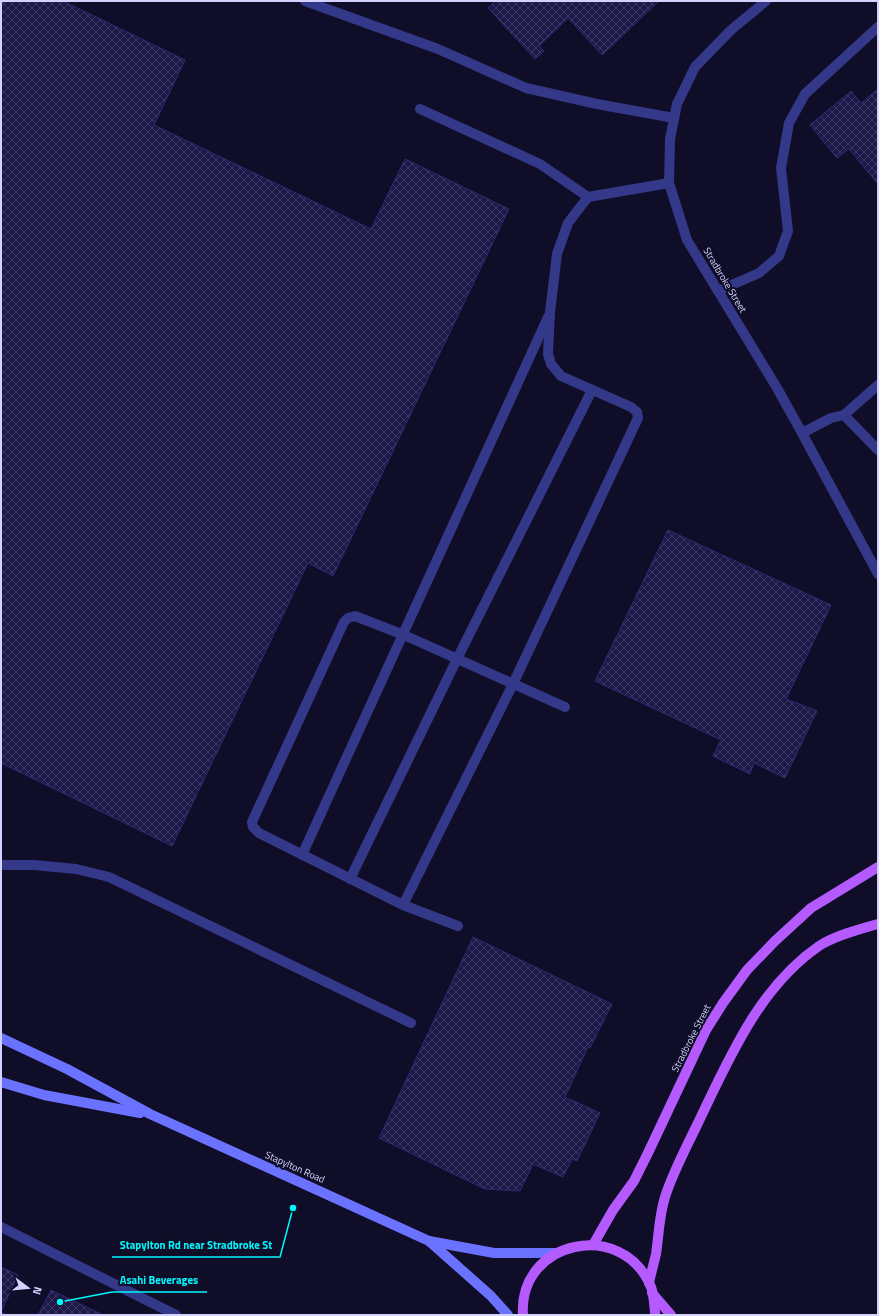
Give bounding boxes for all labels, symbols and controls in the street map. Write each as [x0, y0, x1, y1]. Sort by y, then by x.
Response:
street label: Stradbroke Street [699, 244, 751, 316]
street label: Stradbroke Street [667, 1001, 715, 1074]
street label: Stapylton Road [263, 1147, 327, 1187]
callout: Stapylton Rd near Stradbroke St [112, 1234, 280, 1257]
text: Stapylton Rd near Stradbroke St [120, 1237, 272, 1253]
north arrow [8, 1268, 48, 1308]
callout: Asahi Beverages [112, 1269, 207, 1292]
text: Asahi Beverages [120, 1272, 198, 1288]
text: N [29, 1285, 46, 1297]

